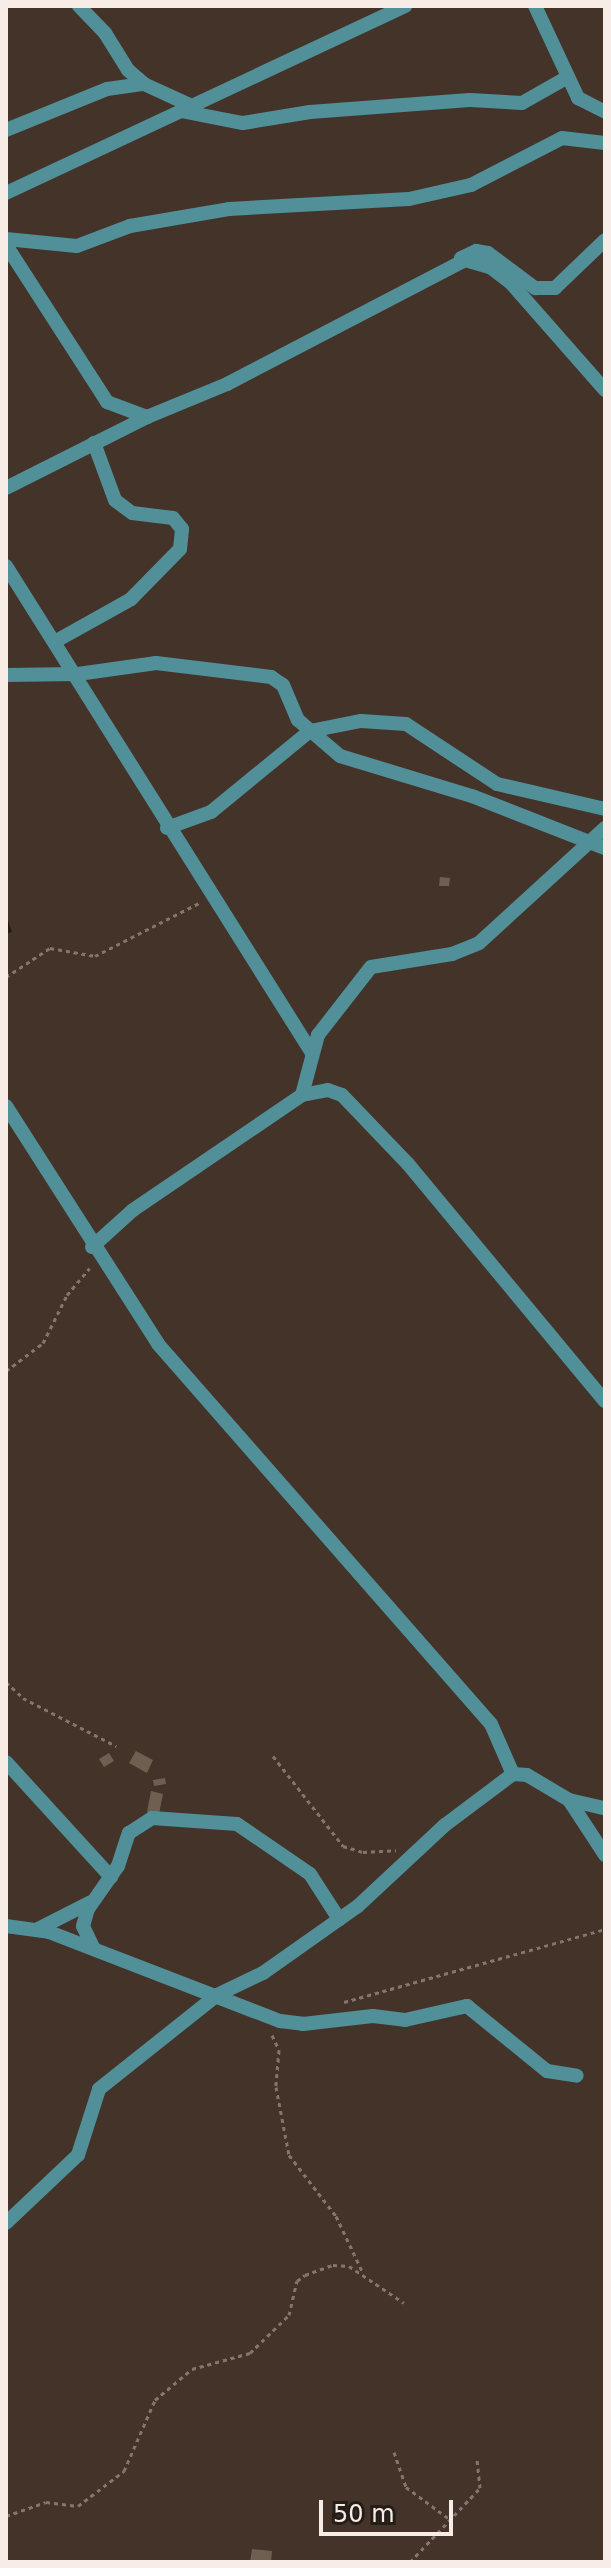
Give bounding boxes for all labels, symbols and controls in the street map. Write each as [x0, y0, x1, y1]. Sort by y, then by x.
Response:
scale bar [323, 2484, 457, 2534]
text: 50 m [333, 2500, 395, 2528]

